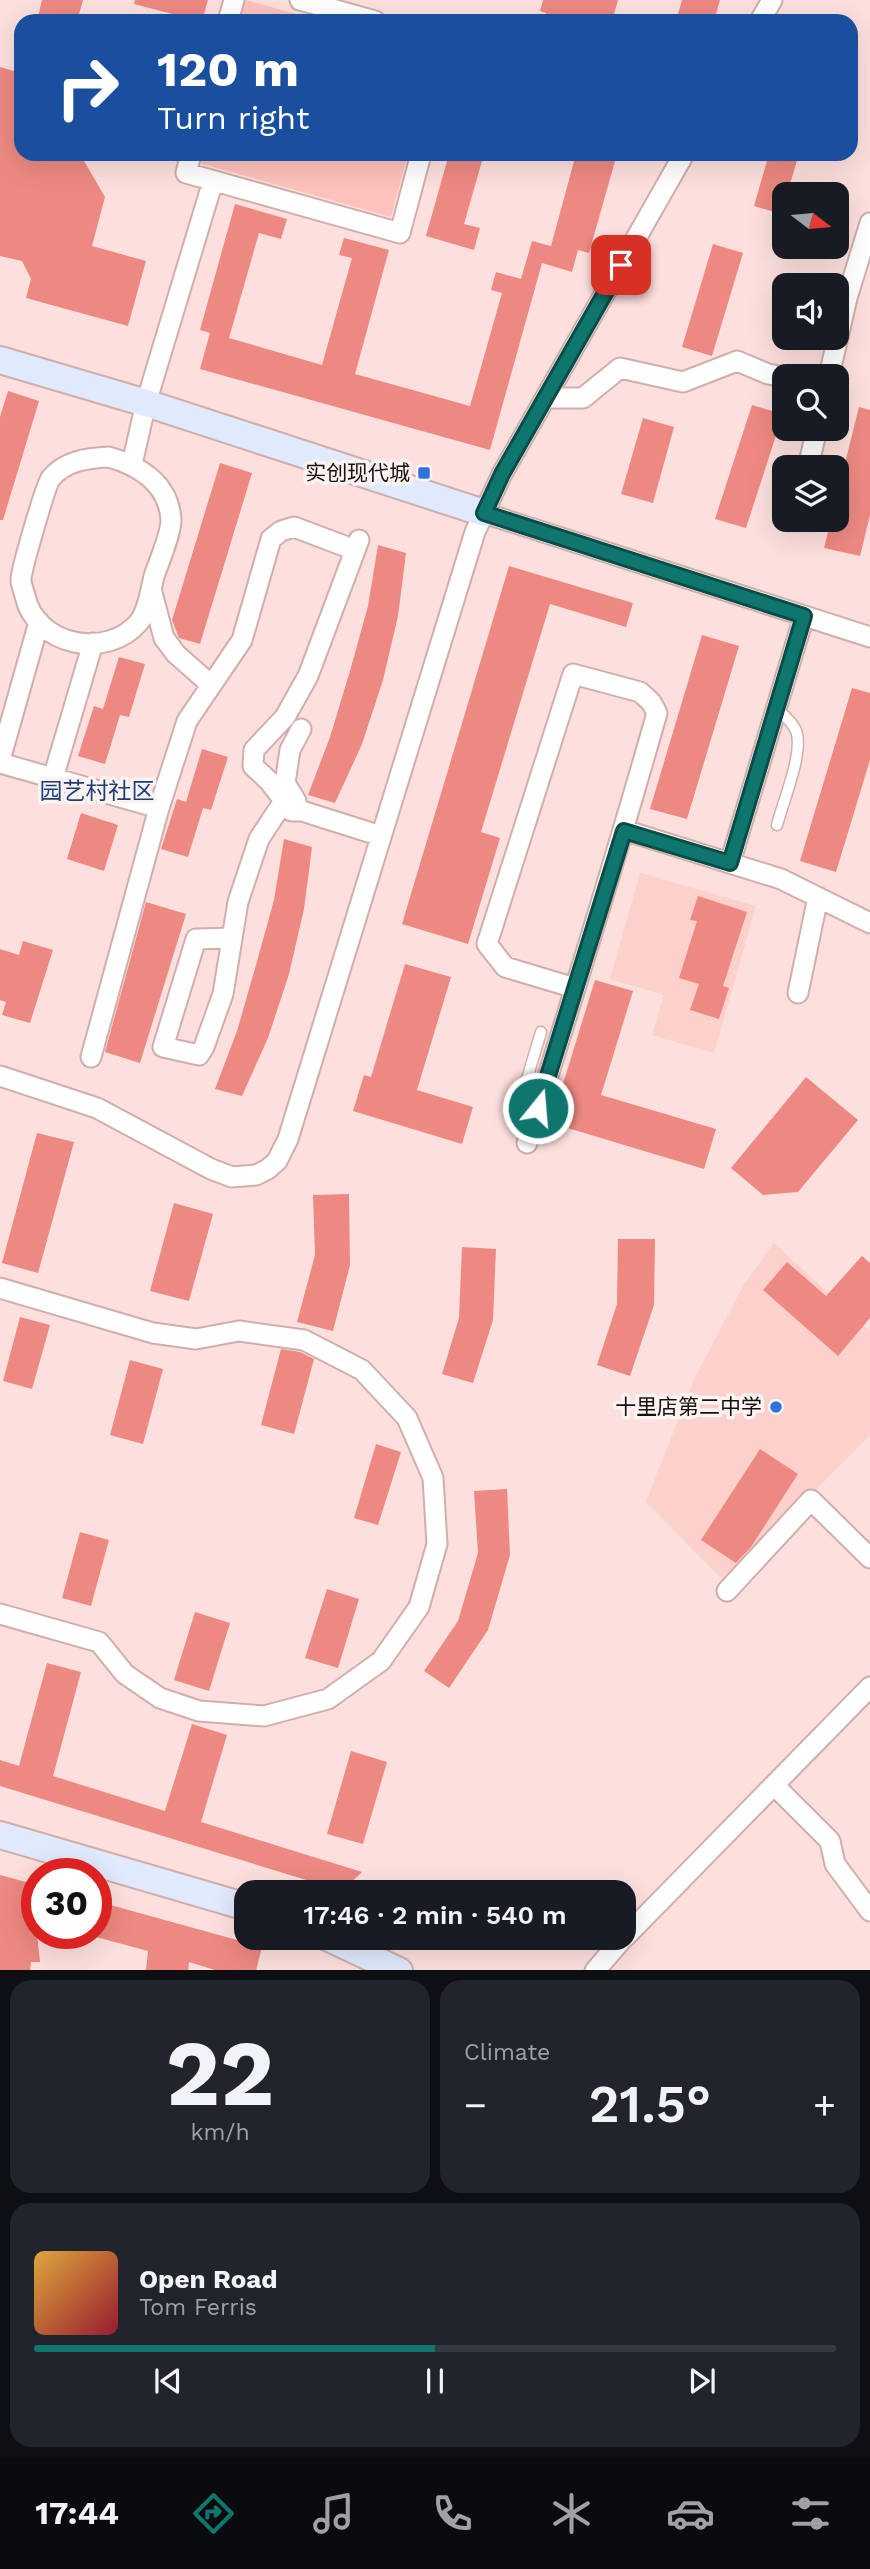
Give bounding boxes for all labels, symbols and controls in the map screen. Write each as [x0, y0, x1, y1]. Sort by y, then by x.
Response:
text: 120 m [157, 40, 299, 98]
icon: right [42, 42, 133, 133]
text: Turn right [157, 99, 309, 137]
north arrow [772, 182, 849, 259]
map controls [772, 182, 849, 532]
pin [591, 235, 651, 295]
icon: arrive [602, 246, 640, 284]
button: sound [772, 273, 849, 350]
button: search [772, 364, 849, 441]
button: layers [772, 455, 849, 532]
place label: 实创现代城 [305, 460, 410, 485]
marker: 实创现代城 [416, 465, 432, 481]
district label: 园艺村社区 [40, 778, 155, 805]
position arrow [501, 1071, 575, 1145]
place label: 十里店第二中学 [615, 1394, 762, 1419]
marker: 十里店第二中学 [768, 1399, 784, 1415]
speed limit sign: 30 [21, 1858, 112, 1949]
text: 17:46 · 2 min · 540 m [303, 1900, 567, 1930]
text: 22 [166, 2020, 274, 2127]
text: Climate [464, 2039, 550, 2066]
text: 21.5° [589, 2074, 711, 2135]
text: − [464, 2083, 487, 2127]
text: + [813, 2083, 836, 2127]
text: km/h [190, 2119, 250, 2146]
text: Open Road [139, 2264, 277, 2294]
text: Tom Ferris [139, 2294, 257, 2321]
icon: previous [149, 2362, 187, 2400]
icon: pause [416, 2362, 454, 2400]
icon: next [683, 2362, 721, 2400]
icon: directions [189, 2489, 238, 2538]
icon: music [309, 2489, 358, 2538]
icon: phone [428, 2489, 477, 2538]
icon: climate [547, 2489, 596, 2538]
icon: car [666, 2489, 715, 2538]
icon: filters [786, 2489, 835, 2538]
text: 17:44 [35, 2494, 119, 2532]

